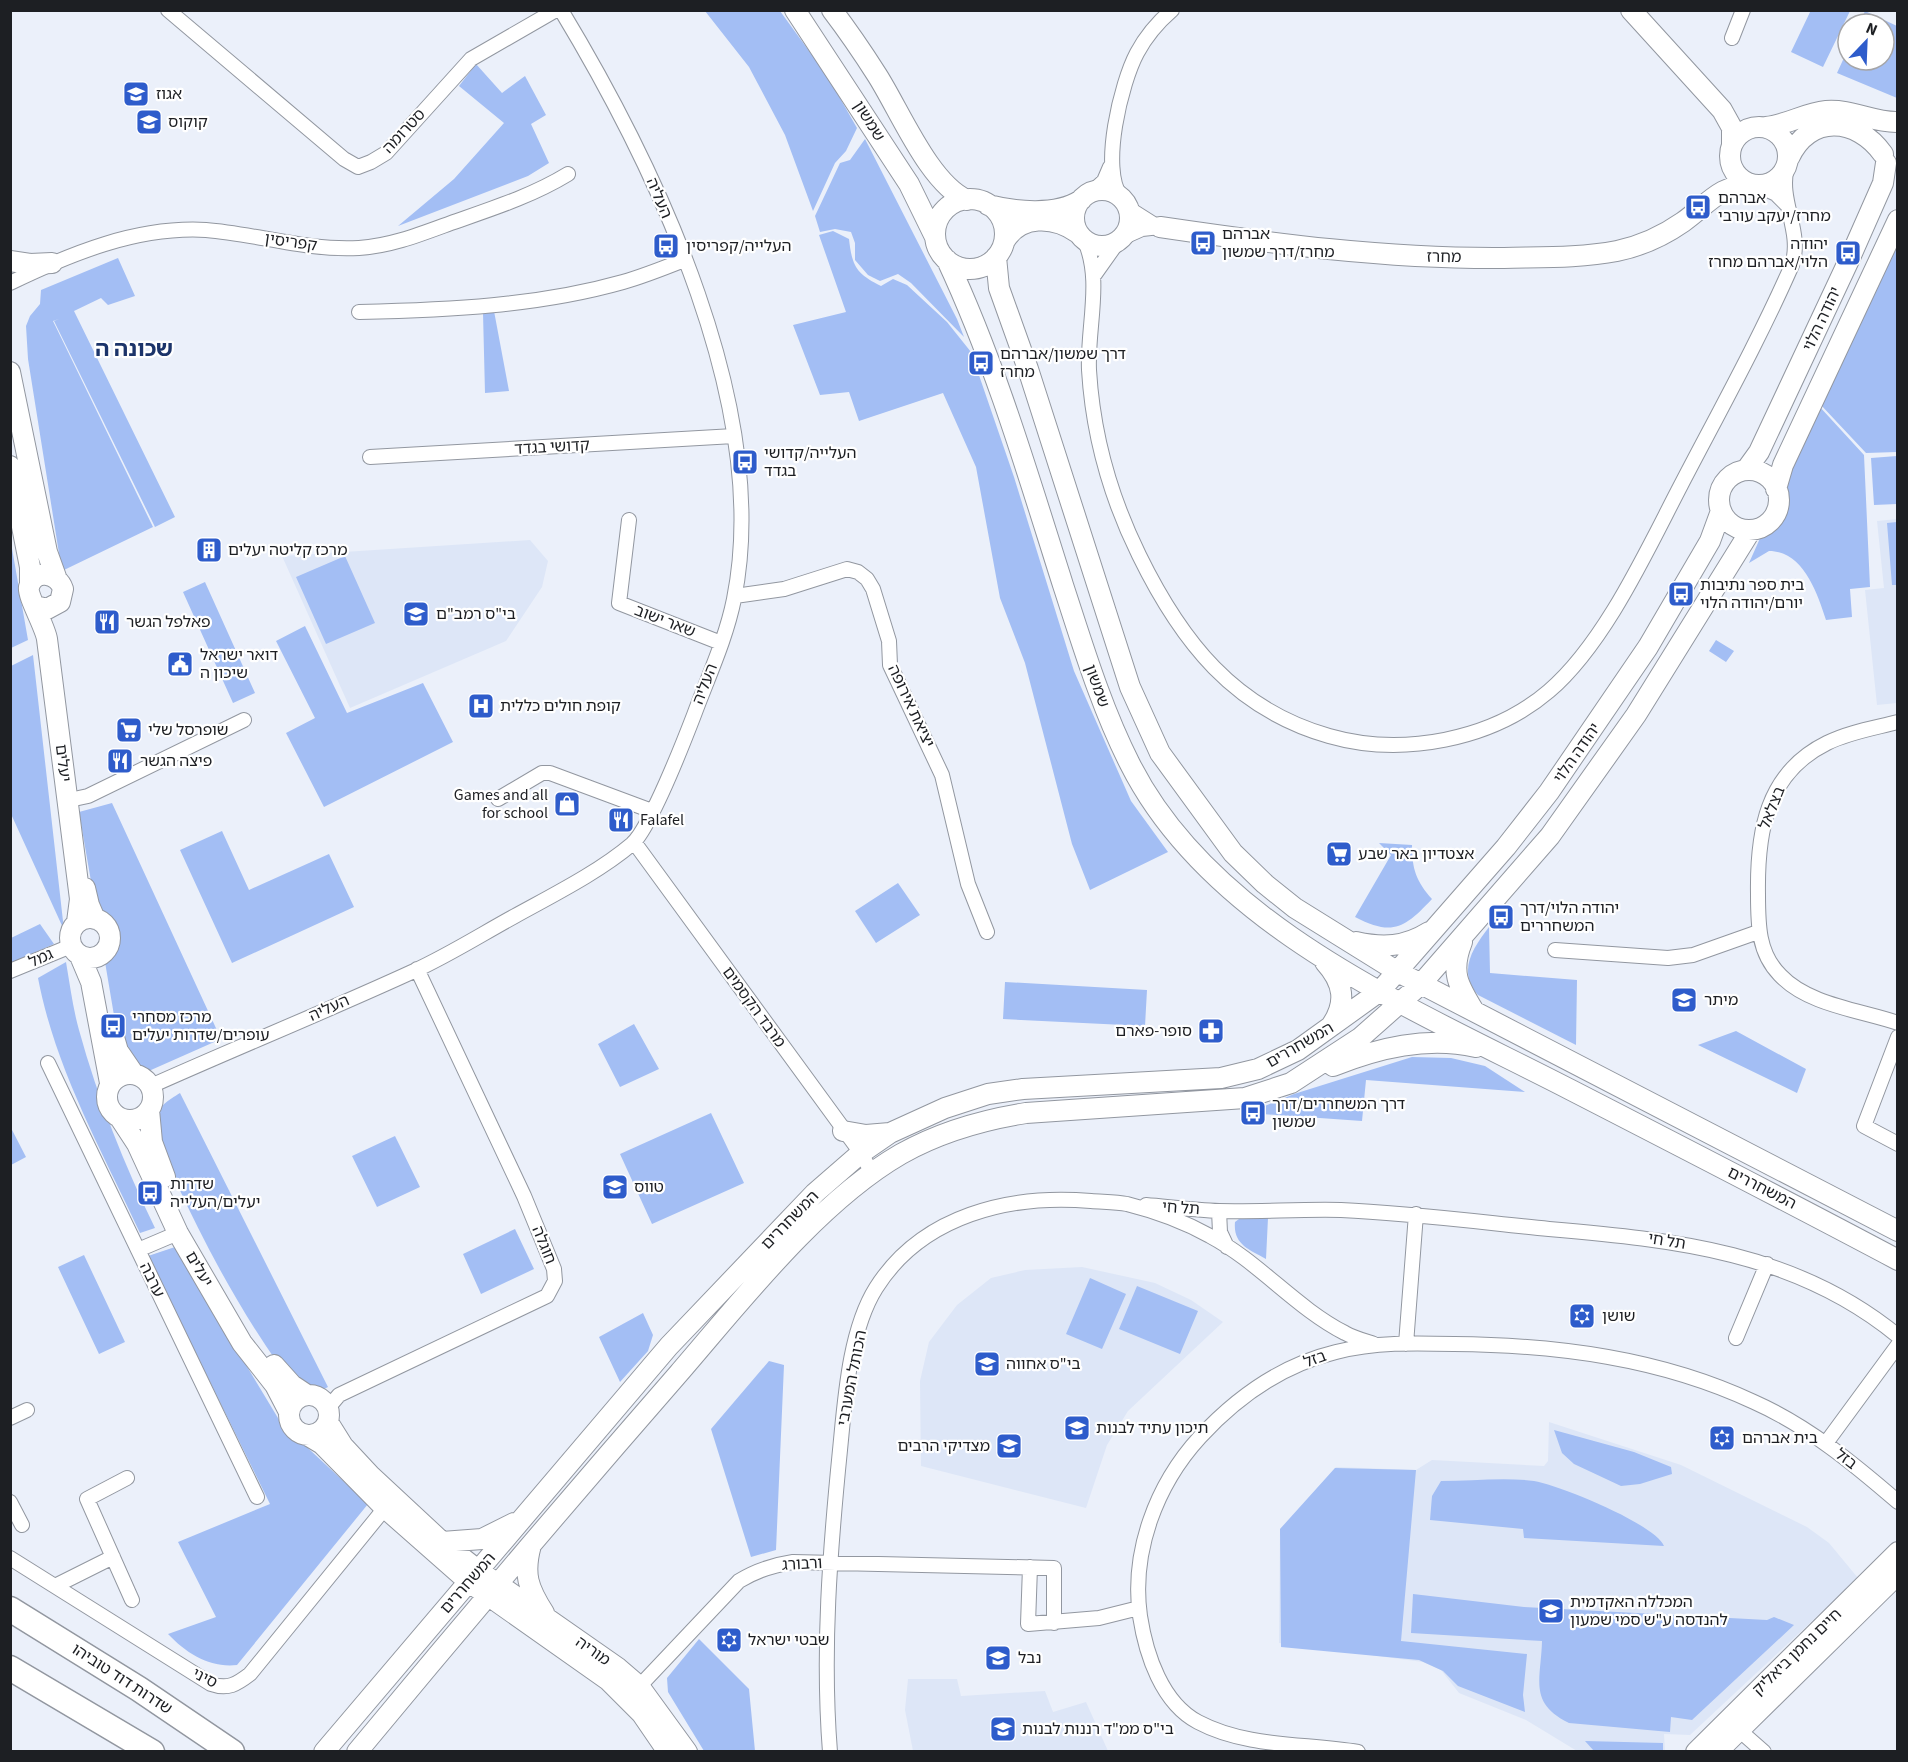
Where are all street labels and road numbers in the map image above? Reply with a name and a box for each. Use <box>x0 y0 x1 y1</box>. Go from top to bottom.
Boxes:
street label: שמשון <box>848 97 890 145</box>
street label: סטרומה <box>378 104 430 158</box>
street label: העליה <box>641 174 677 222</box>
street label: קפריסין <box>263 227 319 257</box>
street label: מחרז <box>1426 246 1462 268</box>
street label: יהודה הלוי <box>1797 283 1847 355</box>
street label: קדושי בגדד <box>514 434 590 460</box>
street label: שאר ישוב <box>631 599 699 643</box>
street label: העליה <box>687 660 723 708</box>
street label: יציאת אירופה <box>882 661 940 751</box>
street label: שמשון <box>1079 662 1115 710</box>
street label: יהודה הלוי <box>1548 719 1606 787</box>
street label: יעלים <box>50 743 76 783</box>
street label: בצלאל <box>1753 783 1791 833</box>
street label: גמל <box>25 943 57 973</box>
street label: מרבד הקסמים <box>717 962 791 1052</box>
street label: העליה <box>305 989 353 1027</box>
street label: המשחררים <box>1262 1017 1338 1073</box>
street label: המשחררים <box>1724 1161 1800 1215</box>
street label: המשחררים <box>756 1186 824 1254</box>
street label: תל חי <box>1161 1196 1201 1220</box>
street label: חוגלה <box>526 1223 562 1267</box>
street label: תל חי <box>1647 1227 1687 1255</box>
street label: יעלים <box>180 1247 218 1291</box>
street label: ערבה <box>134 1259 170 1301</box>
street label: הכותל המערבי <box>832 1328 872 1428</box>
street label: בזל <box>1301 1345 1329 1373</box>
street label: בזל <box>1830 1443 1862 1475</box>
street label: המשחררים <box>435 1548 501 1618</box>
street label: ורבורג <box>781 1552 823 1576</box>
street label: חיים נחמן ביאליק <box>1748 1604 1846 1700</box>
street label: מוריה <box>571 1631 615 1671</box>
street label: שדרות דוד טוביהו <box>67 1638 177 1720</box>
street label: סיני <box>189 1663 221 1693</box>

